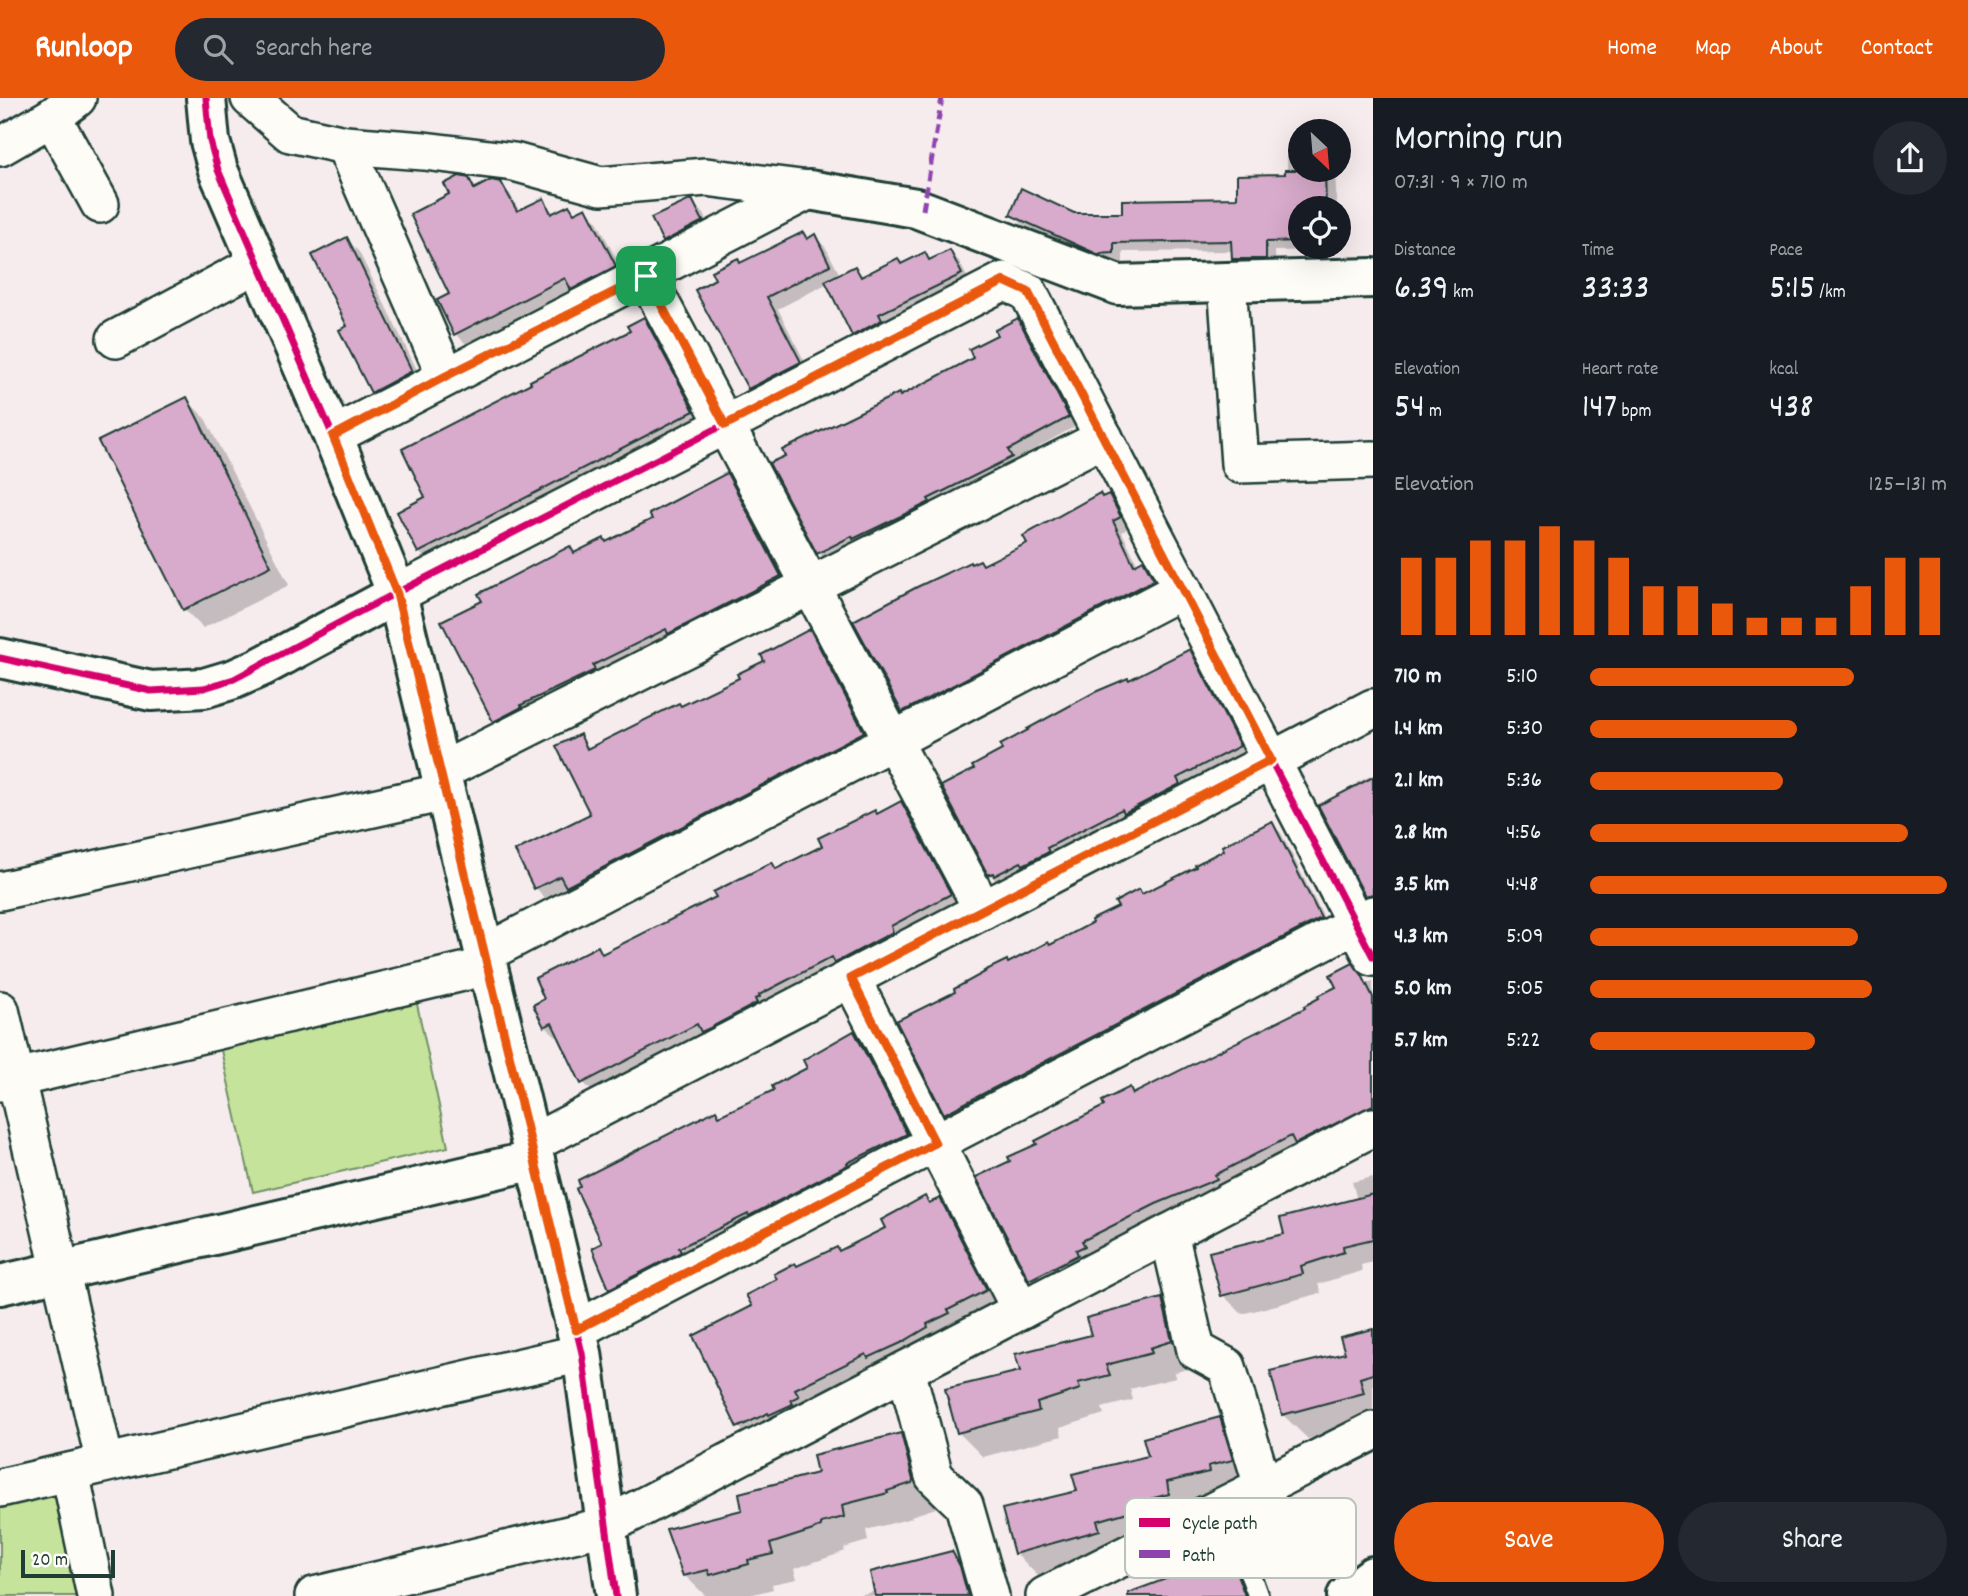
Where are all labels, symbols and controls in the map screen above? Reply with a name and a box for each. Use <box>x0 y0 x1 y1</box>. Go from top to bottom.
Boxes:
search box <box>175 18 665 81</box>
text: Runloop <box>35 26 133 73</box>
icon: search <box>199 30 237 68</box>
text: Search here <box>255 31 372 68</box>
text: Home <box>1607 32 1657 66</box>
text: Map <box>1695 32 1731 66</box>
text: About <box>1769 32 1823 66</box>
text: Contact <box>1861 32 1933 66</box>
text: Morning run <box>1394 113 1563 168</box>
north arrow <box>1288 119 1351 182</box>
map controls <box>1288 119 1351 259</box>
button: share <box>1873 121 1947 195</box>
text: 07:31 · 9 × 710 m <box>1394 167 1528 200</box>
button: locate <box>1288 196 1351 259</box>
text: Distance <box>1394 238 1456 265</box>
text: Time <box>1582 238 1614 265</box>
text: Pace <box>1769 238 1803 265</box>
pin <box>616 246 676 306</box>
icon: arrive <box>627 257 665 295</box>
text: 6.39 <box>1394 265 1449 315</box>
text: 33:33 <box>1582 265 1650 315</box>
text: 5:15 <box>1769 265 1815 315</box>
text: km <box>1449 280 1474 307</box>
text: /km <box>1815 280 1846 307</box>
text: Elevation <box>1394 357 1460 384</box>
text: Heart rate <box>1582 357 1658 384</box>
text: kcal <box>1769 357 1798 384</box>
text: 54 <box>1394 384 1425 434</box>
text: 147 <box>1582 384 1617 434</box>
text: 438 <box>1769 384 1813 434</box>
text: m <box>1425 399 1442 426</box>
text: bpm <box>1617 399 1652 426</box>
text: Elevation <box>1394 469 1474 502</box>
text: 125–131 m <box>1869 469 1947 502</box>
text: 710 m <box>1394 661 1441 694</box>
text: 5:10 <box>1506 661 1538 694</box>
text: 1.4 km <box>1394 713 1443 746</box>
text: 5:30 <box>1506 713 1543 746</box>
text: 2.1 km <box>1394 765 1443 798</box>
text: 5:36 <box>1506 765 1542 798</box>
text: 2.8 km <box>1394 817 1448 850</box>
text: 4:56 <box>1506 817 1541 850</box>
text: 3.5 km <box>1394 869 1449 902</box>
text: 4:48 <box>1506 869 1538 902</box>
text: 4.3 km <box>1394 921 1448 954</box>
text: 5:09 <box>1506 921 1544 954</box>
text: 5.0 km <box>1394 973 1452 1006</box>
text: 5:05 <box>1506 973 1544 1006</box>
text: 5.7 km <box>1394 1025 1448 1058</box>
text: 5:22 <box>1506 1025 1541 1058</box>
legend <box>1125 1498 1356 1578</box>
button: Save <box>1394 1502 1664 1582</box>
button: Share <box>1678 1502 1947 1582</box>
text: Cycle path <box>1182 1512 1257 1539</box>
text: Path <box>1182 1544 1215 1571</box>
scale bar <box>21 1547 116 1579</box>
text: 20 m <box>32 1548 68 1575</box>

